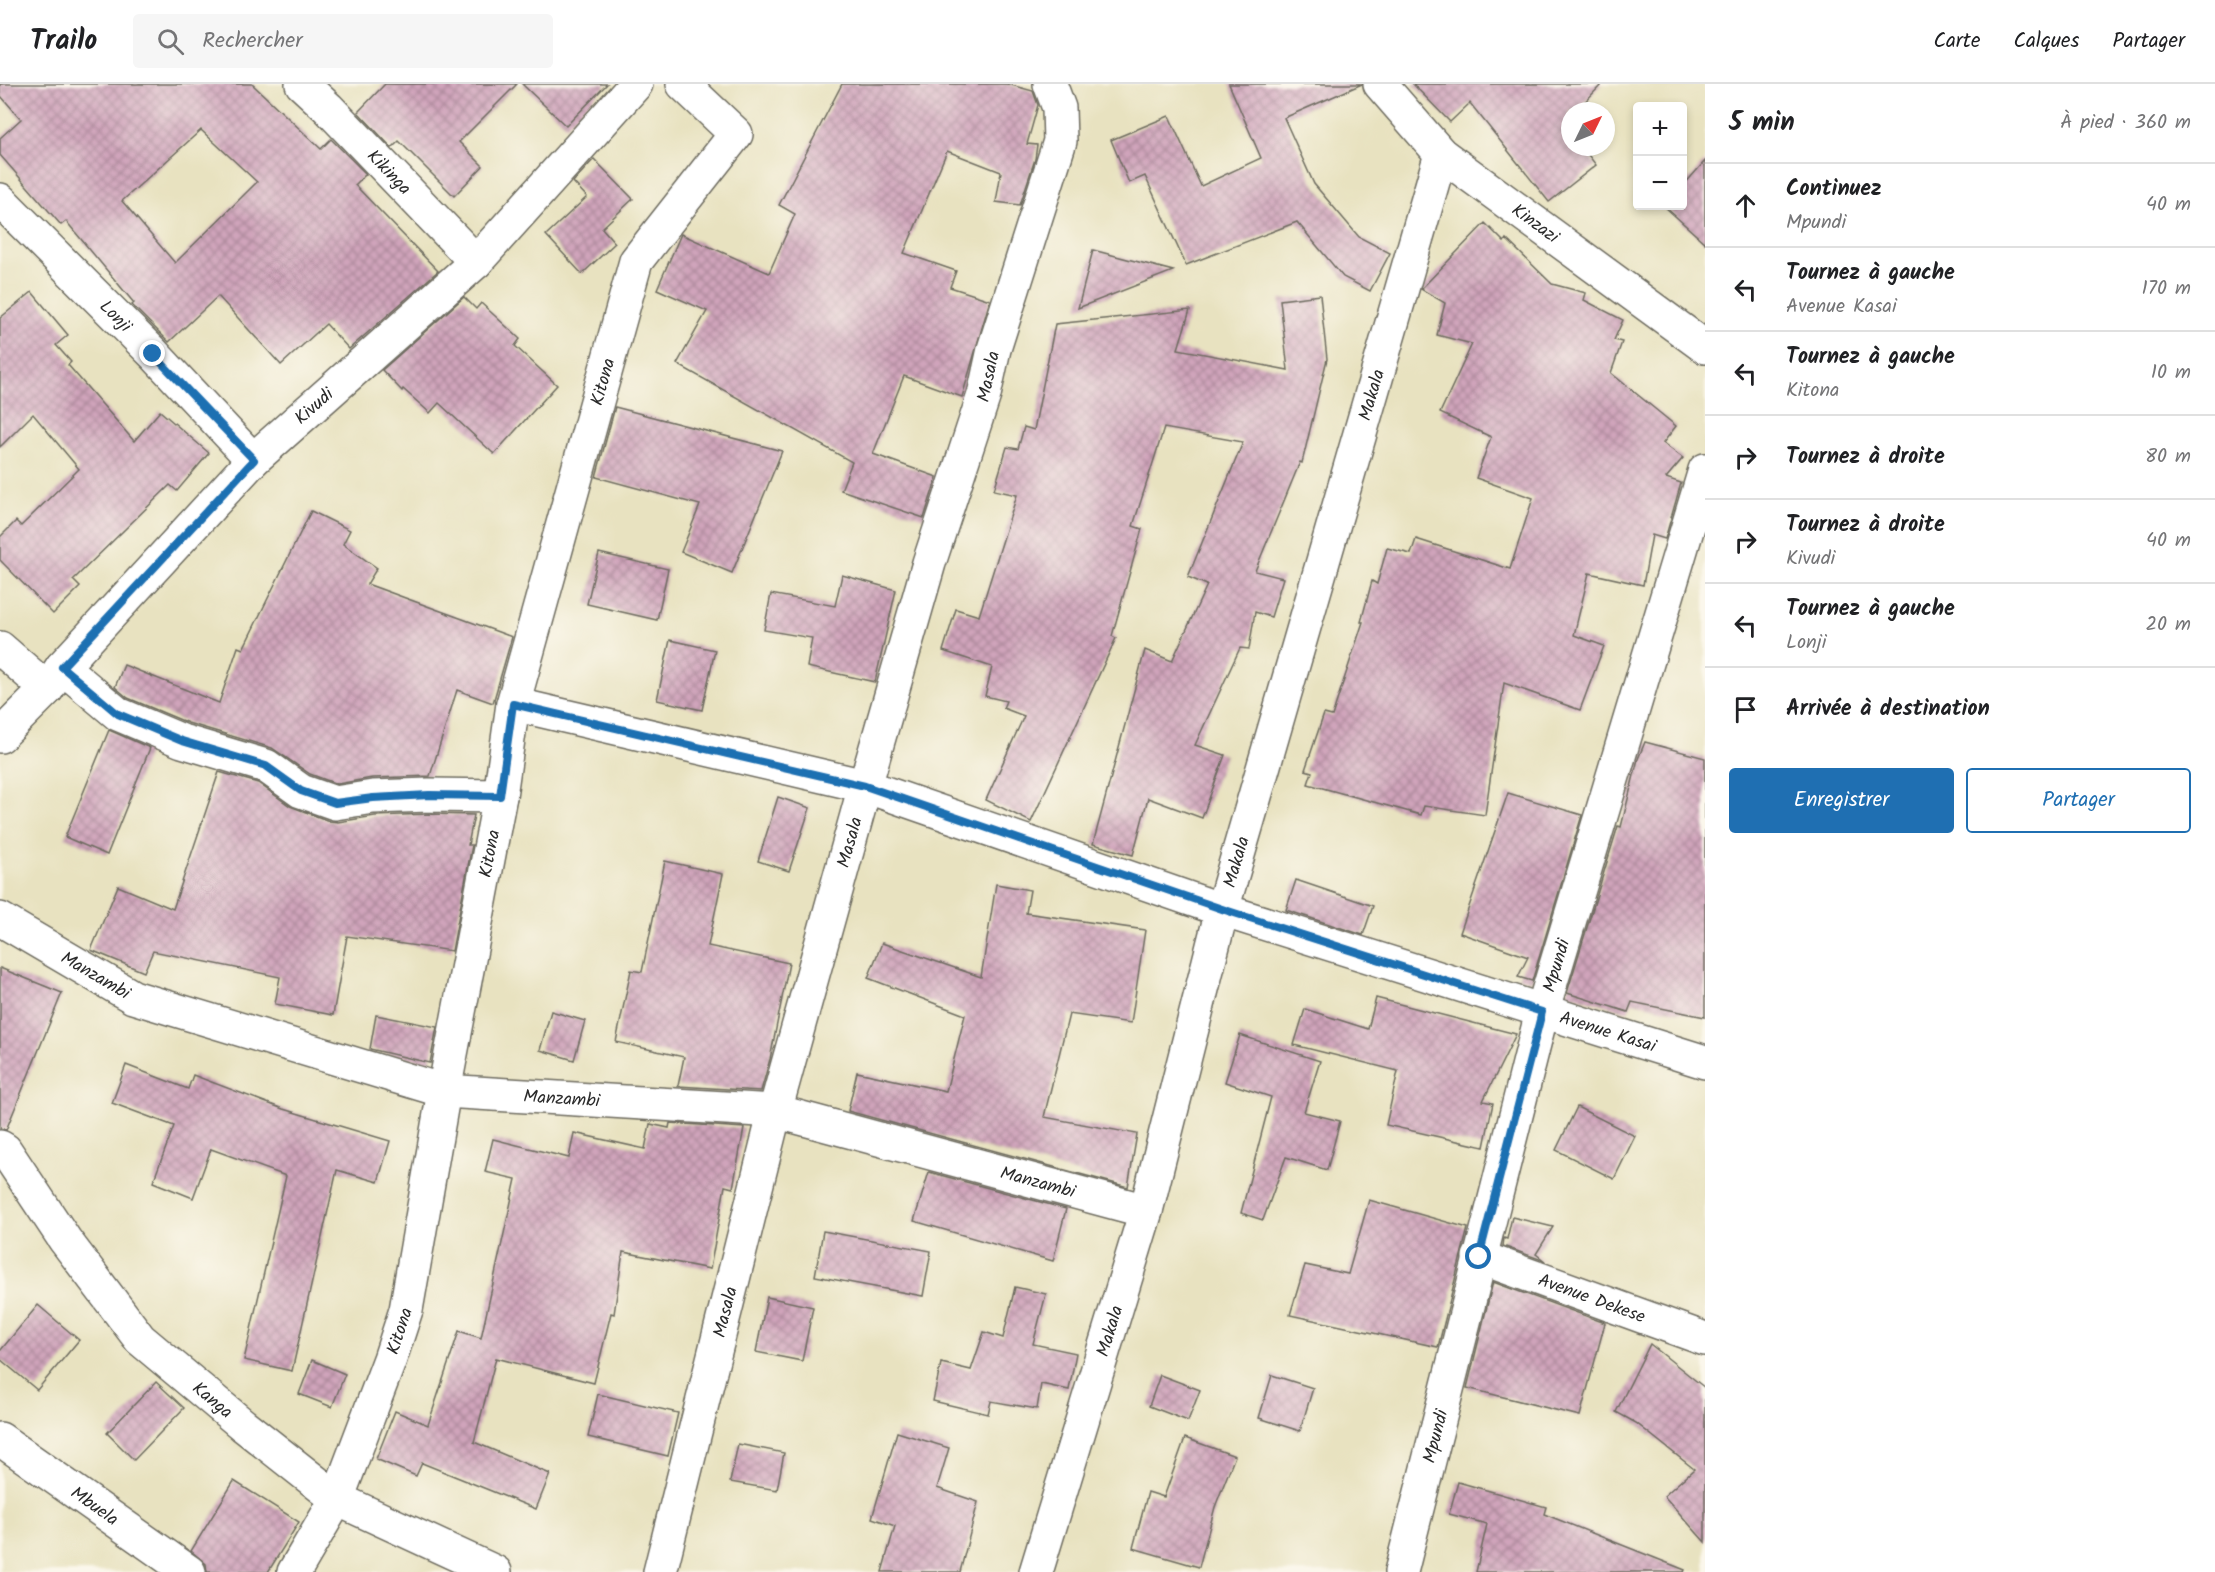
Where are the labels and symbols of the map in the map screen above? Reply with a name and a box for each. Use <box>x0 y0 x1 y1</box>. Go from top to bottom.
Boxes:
north arrow <box>1561 102 1615 156</box>
street label: Kikinga <box>359 143 418 203</box>
street label: Kinzazi <box>1505 197 1565 252</box>
street label: Lonji <box>92 294 139 341</box>
route end <box>139 340 165 366</box>
street label: Masala <box>970 349 1009 405</box>
street label: Kitona <box>584 355 624 409</box>
street label: Makala <box>1351 366 1394 425</box>
street label: Kivudi <box>288 381 342 433</box>
street label: Masala <box>830 814 872 871</box>
street label: Kitona <box>472 827 509 880</box>
street label: Makala <box>1216 833 1259 891</box>
street label: Mpundi <box>1536 935 1579 996</box>
street label: Manzambi <box>55 945 136 1009</box>
street label: Avenue Kasai <box>1556 1004 1660 1062</box>
street label: Manzambi <box>522 1083 601 1116</box>
street label: Manzambi <box>997 1159 1079 1207</box>
route start <box>1465 1243 1491 1269</box>
street label: Avenue Dekese <box>1534 1267 1649 1332</box>
street label: Masala <box>706 1284 747 1341</box>
street label: Makala <box>1089 1302 1132 1361</box>
street label: Kitona <box>379 1304 422 1359</box>
street label: Kanga <box>185 1375 239 1427</box>
street label: Mpundi <box>1416 1406 1458 1467</box>
street label: Mbuela <box>64 1480 124 1534</box>

